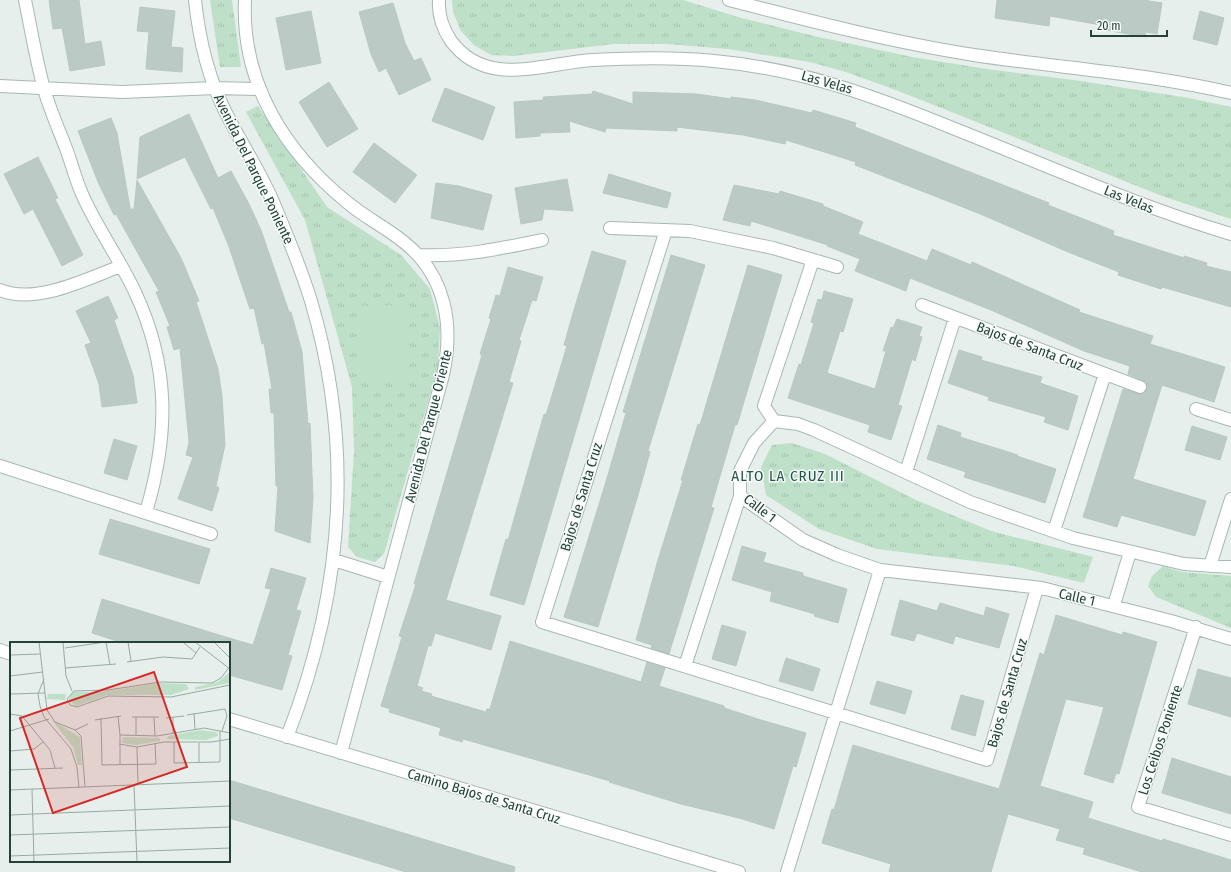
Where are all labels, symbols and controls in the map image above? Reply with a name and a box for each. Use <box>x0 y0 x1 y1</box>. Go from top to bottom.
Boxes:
scale bar <box>1091 12 1167 38</box>
text: 20 m <box>1097 19 1121 33</box>
street label: Las Velas <box>799 67 854 98</box>
street label: Avenida Del Parque Poniente <box>210 91 297 247</box>
street label: Las Velas <box>1101 182 1156 217</box>
street label: Bajos de Santa Cruz <box>974 318 1086 375</box>
street label: Avenida Del Parque Oriente <box>401 348 456 504</box>
street label: Bajos de Santa Cruz <box>557 440 606 554</box>
district label: ALTO LA CRUZ III <box>731 467 845 485</box>
street label: Calle 1 <box>740 490 779 526</box>
street label: Calle 1 <box>1057 585 1097 610</box>
street label: Bajos de Santa Cruz <box>984 636 1031 750</box>
inset map <box>10 642 230 862</box>
street label: Los Ceibos Poniente <box>1135 683 1186 797</box>
street label: Camino Bajos de Santa Cruz <box>405 765 563 828</box>

